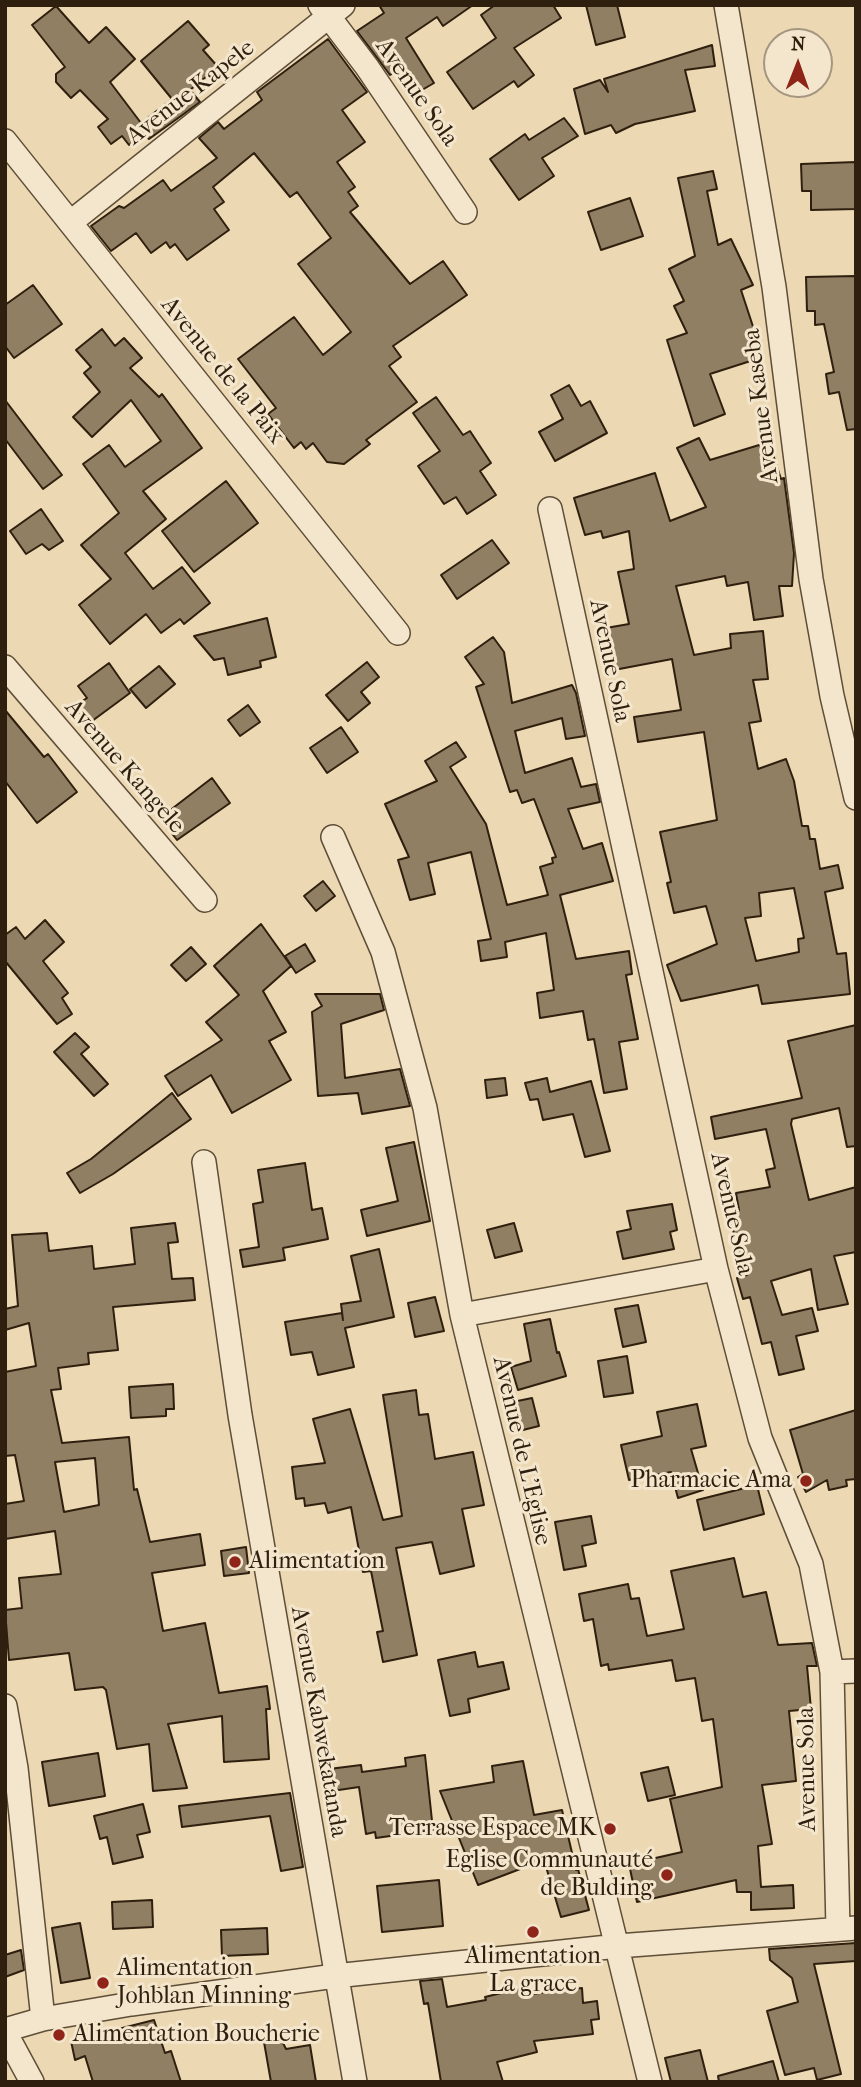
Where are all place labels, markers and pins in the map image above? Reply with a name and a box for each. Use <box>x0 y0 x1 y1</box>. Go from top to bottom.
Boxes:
place label: Pharmacie Ama <box>631 1467 792 1495</box>
marker: Pharmacie Ama <box>798 1473 814 1489</box>
place label: Alimentation <box>249 1548 385 1576</box>
marker: Alimentation <box>227 1554 243 1570</box>
place label: Terrasse Espace MK <box>389 1815 596 1843</box>
marker: Terrasse Espace MK <box>602 1821 618 1837</box>
place label: Eglise Communauté de Bulding <box>446 1847 653 1903</box>
marker: Eglise Communauté de Bulding <box>659 1867 675 1883</box>
marker: Alimentation La grace <box>525 1924 541 1940</box>
place label: Alimentation La grace <box>465 1943 601 1999</box>
place label: Alimentation Johblan Minning <box>117 1955 291 2011</box>
marker: Alimentation Johblan Minning <box>95 1975 111 1991</box>
place label: Alimentation Boucherie <box>73 2021 320 2049</box>
marker: Alimentation Boucherie <box>51 2027 67 2043</box>

